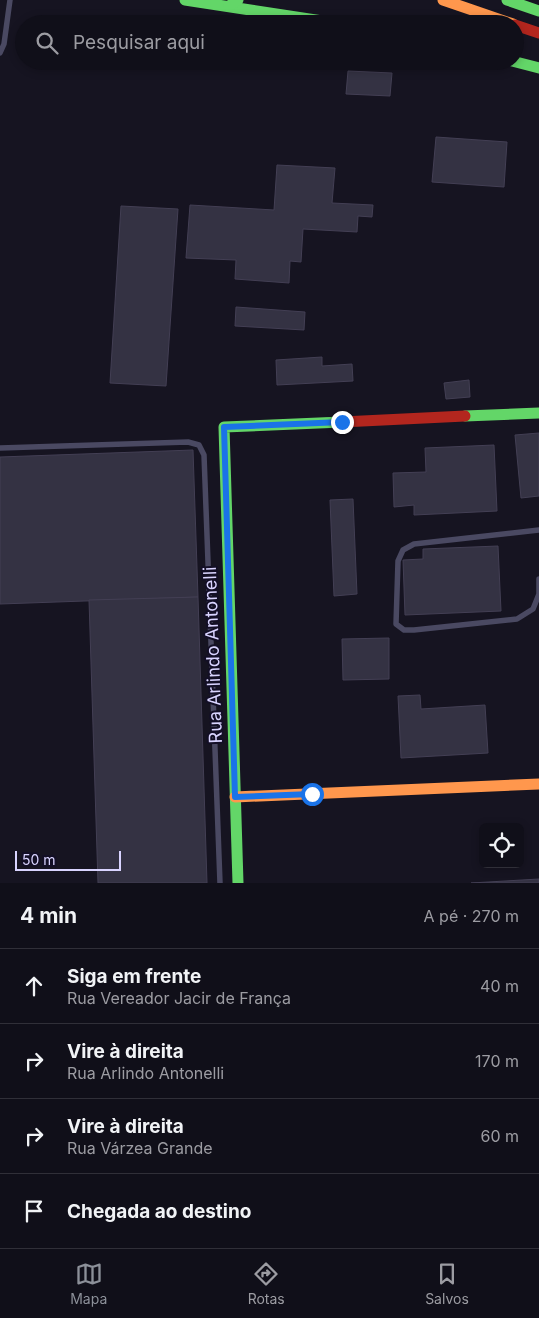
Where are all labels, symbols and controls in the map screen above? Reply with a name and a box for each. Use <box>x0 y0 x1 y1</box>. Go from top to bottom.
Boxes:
search box <box>15 15 524 70</box>
icon: search <box>33 29 61 57</box>
text: Pesquisar aqui <box>73 31 205 54</box>
route end <box>331 411 354 434</box>
street label: Rua Arlindo Antonelli <box>199 566 226 744</box>
route start <box>301 783 324 806</box>
map controls <box>479 823 524 868</box>
button: locate <box>479 823 524 868</box>
scale bar <box>15 848 121 871</box>
text: 50 m <box>22 851 56 868</box>
text: 4 min <box>20 903 77 928</box>
text: A pé · 270 m <box>424 906 519 926</box>
text: Siga em frente <box>67 965 201 988</box>
icon: ahead <box>20 972 48 1000</box>
text: 40 m <box>480 976 519 996</box>
text: Rua Vereador Jacir de França <box>67 988 291 1008</box>
text: Vire à direita <box>67 1040 184 1063</box>
icon: right <box>20 1047 48 1075</box>
text: 170 m <box>475 1051 519 1071</box>
text: Rua Arlindo Antonelli <box>67 1063 224 1083</box>
text: Vire à direita <box>67 1115 184 1138</box>
icon: right <box>20 1122 48 1150</box>
text: 60 m <box>480 1126 519 1146</box>
text: Rua Várzea Grande <box>67 1138 213 1158</box>
icon: arrive <box>20 1197 48 1225</box>
text: Chegada ao destino <box>67 1200 251 1223</box>
tab: Mapa <box>70 1260 107 1307</box>
tab: Rotas <box>248 1260 285 1307</box>
tab: Salvos <box>425 1260 469 1307</box>

